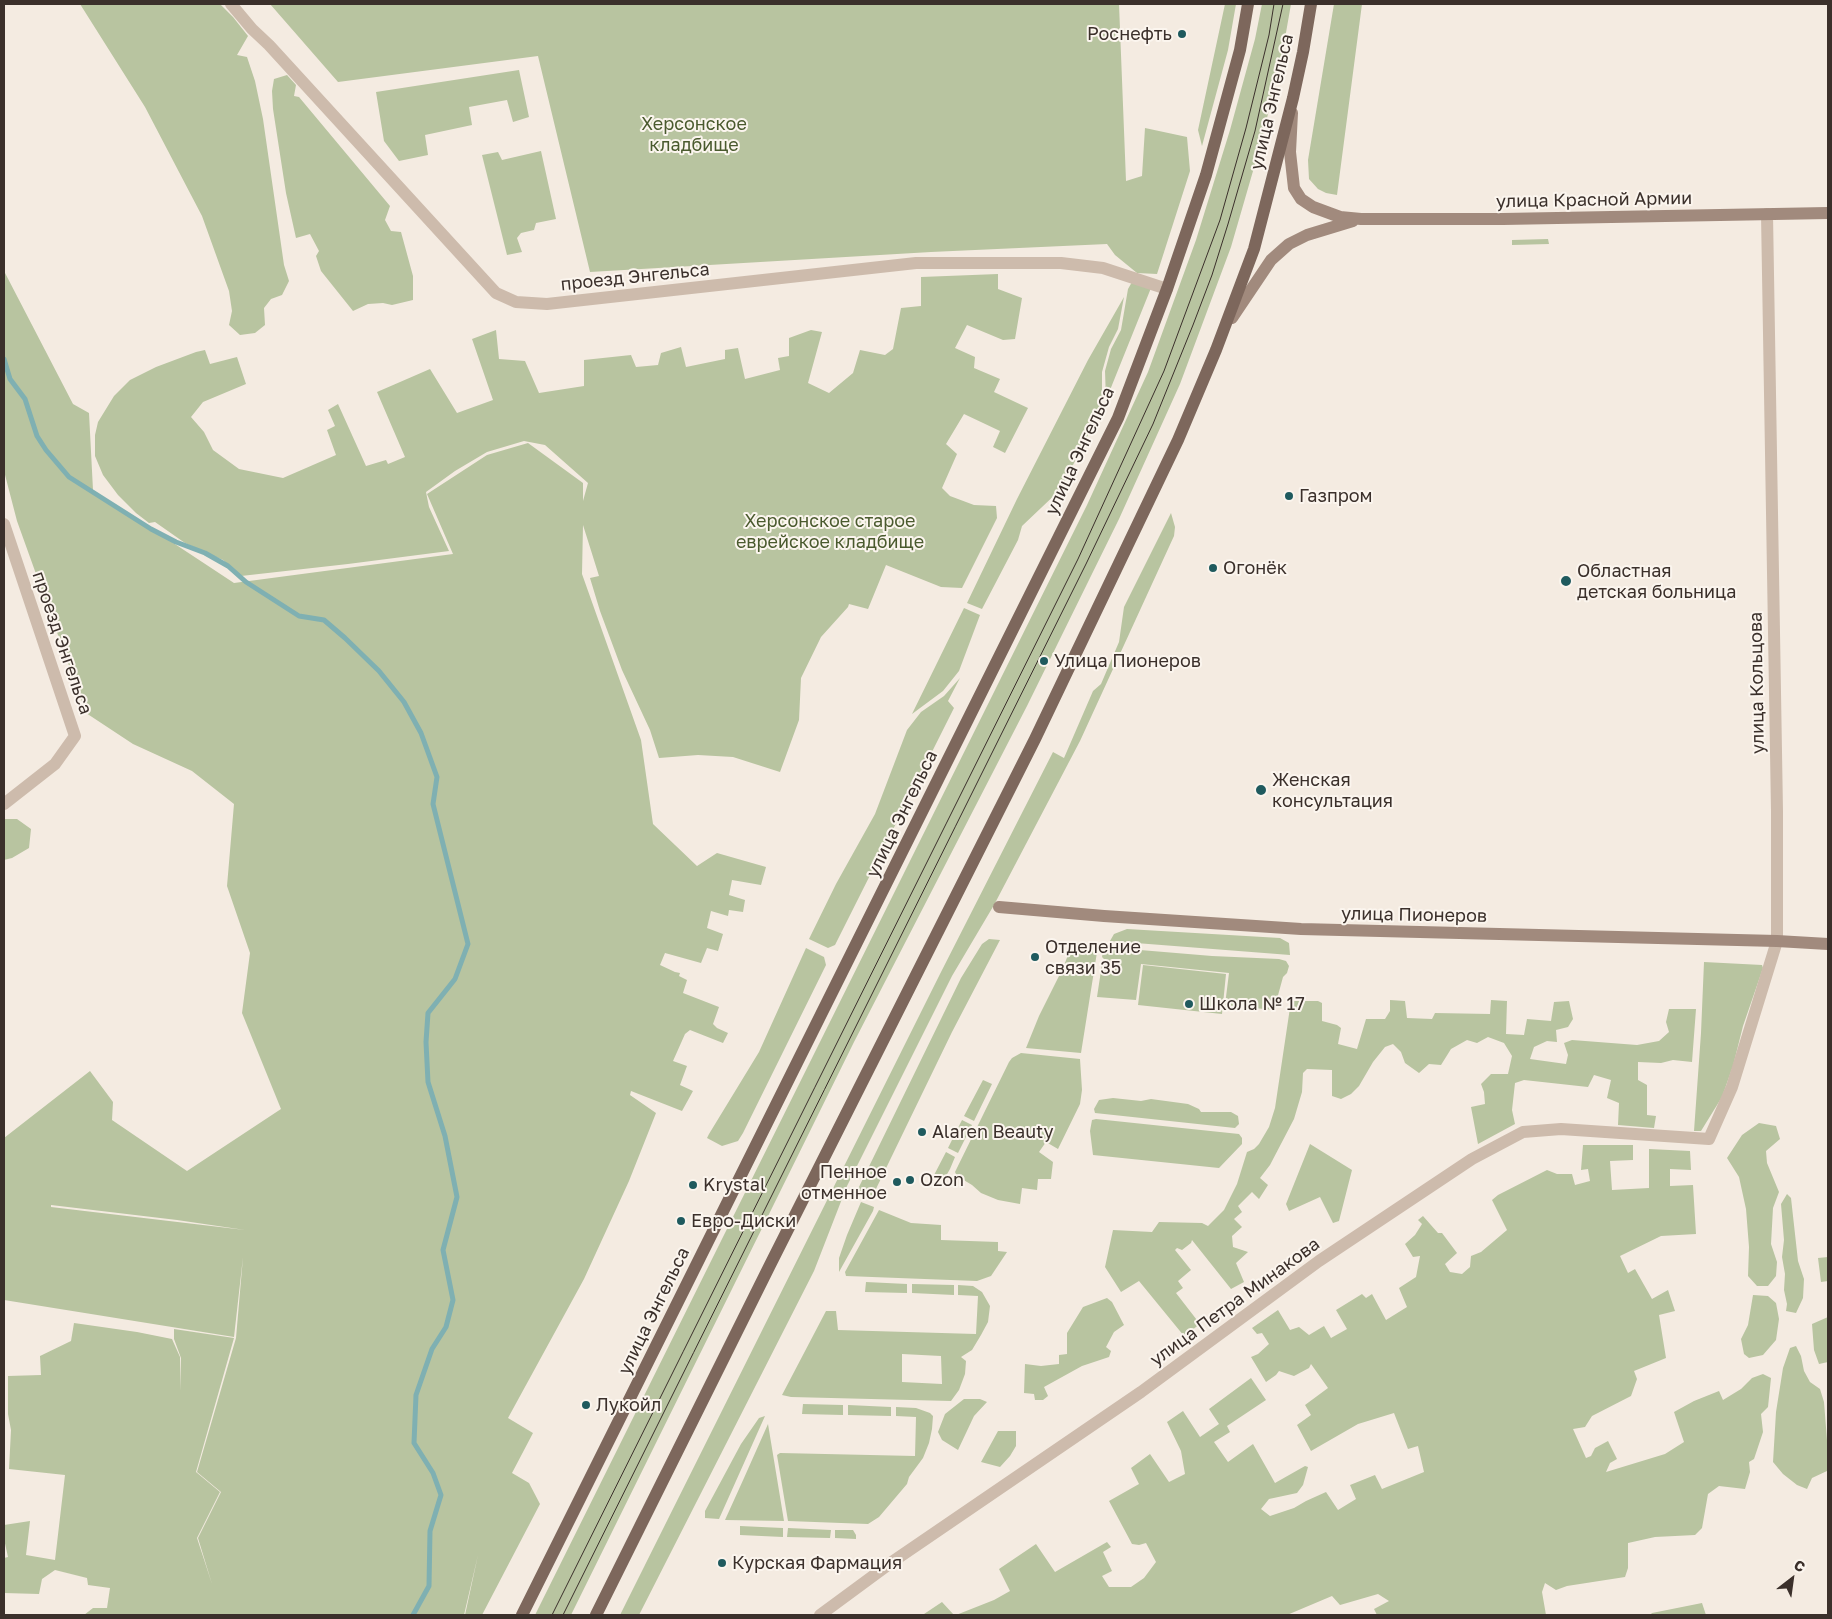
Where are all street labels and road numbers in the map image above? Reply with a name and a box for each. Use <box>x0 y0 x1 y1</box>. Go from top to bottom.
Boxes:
street label: улица Энгельса <box>1246 32 1298 172</box>
street label: улица Красной Армии <box>1496 187 1692 213</box>
street label: проезд Энгельса <box>559 258 711 296</box>
street label: улица Энгельса <box>1041 383 1119 519</box>
street label: проезд Энгельса <box>27 569 97 717</box>
street label: улица Кольцова <box>1745 612 1769 754</box>
street label: улица Энгельса <box>862 747 942 881</box>
street label: улица Пионеров <box>1341 903 1487 927</box>
street label: улица Петра Минакова <box>1146 1233 1324 1371</box>
street label: улица Энгельса <box>614 1244 694 1378</box>

